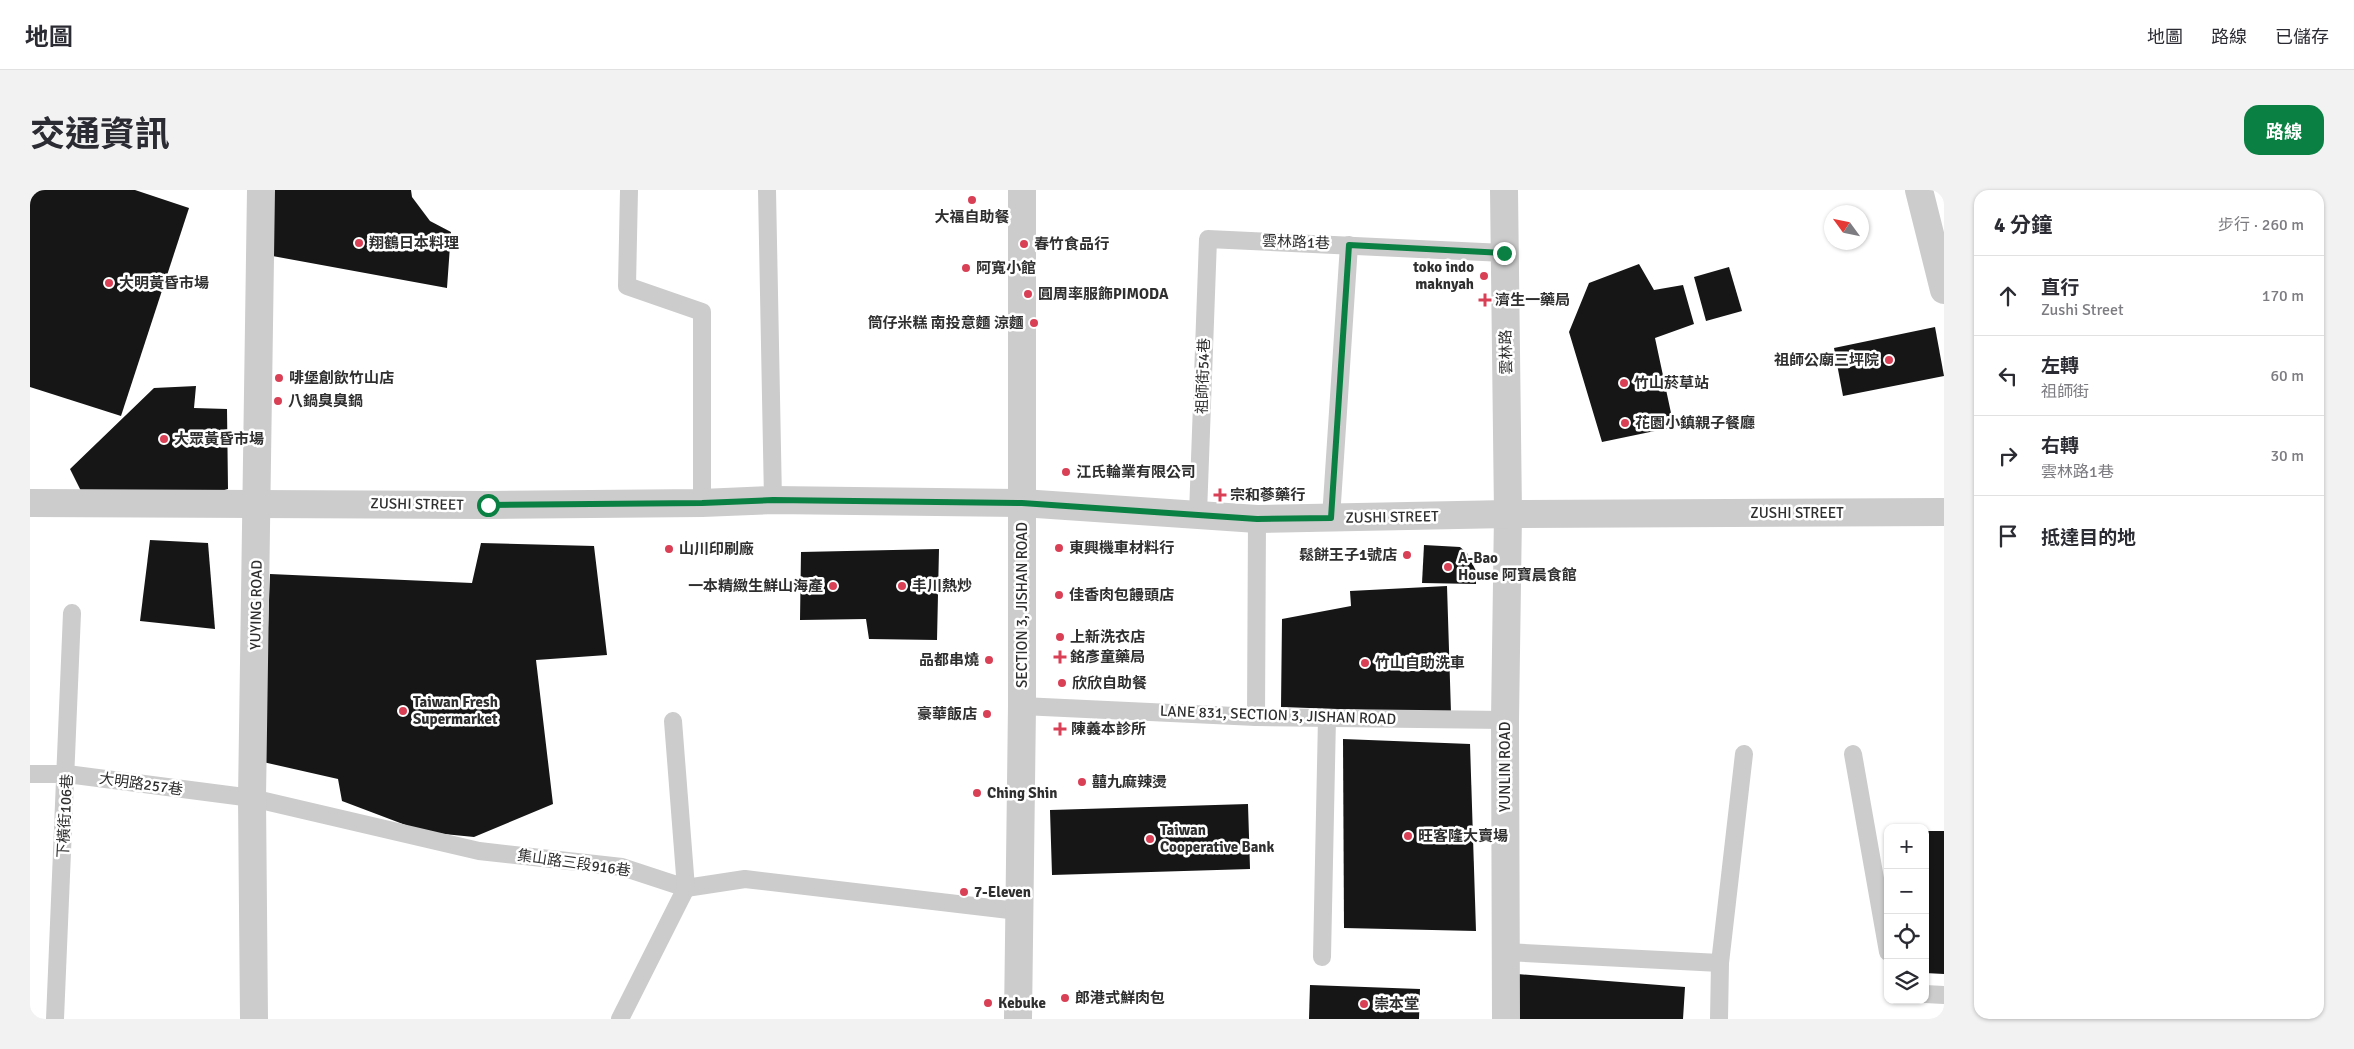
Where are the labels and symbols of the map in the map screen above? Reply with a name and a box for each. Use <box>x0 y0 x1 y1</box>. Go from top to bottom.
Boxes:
marker: 大福自助餐 <box>966 194 978 206</box>
north arrow <box>1824 205 1869 250</box>
place label: 大福自助餐 <box>934 208 1010 226</box>
street label: 雲林路1巷 <box>1262 232 1330 252</box>
place label: 翔鶴日本料理 <box>369 234 459 252</box>
place label: 春竹食品行 <box>1034 235 1109 253</box>
marker: 翔鶴日本料理 <box>353 237 365 249</box>
marker: 春竹食品行 <box>1018 238 1030 250</box>
route end <box>1493 242 1516 265</box>
place label: toko indo maknyah <box>1412 258 1474 293</box>
place label: 阿寬小館 <box>976 259 1036 277</box>
marker: 阿寬小館 <box>960 262 972 274</box>
marker: toko indo maknyah <box>1478 270 1490 282</box>
place label: 大明黃昏市場 <box>119 274 209 292</box>
marker: 大明黃昏市場 <box>103 277 115 289</box>
place label: 圓周率服飾PIMODA <box>1038 285 1169 303</box>
marker: 圓周率服飾PIMODA <box>1022 288 1034 300</box>
place label: 濟生一藥局 <box>1495 291 1570 309</box>
marker: 濟生一藥局 <box>1479 294 1491 306</box>
place label: 筒仔米糕 南投意麵 涼麵 <box>867 314 1024 332</box>
marker: 筒仔米糕 南投意麵 涼麵 <box>1028 317 1040 329</box>
street label: 雲林路 <box>1497 329 1515 375</box>
street label: 祖師街54巷 <box>1193 338 1213 414</box>
place label: 祖師公廟三坪院 <box>1774 351 1879 369</box>
marker: 祖師公廟三坪院 <box>1883 354 1895 366</box>
place label: 啡堡創飲竹山店 <box>289 369 394 387</box>
marker: 啡堡創飲竹山店 <box>273 372 285 384</box>
place label: 竹山菸草站 <box>1634 374 1709 392</box>
marker: 竹山菸草站 <box>1618 377 1630 389</box>
place label: 八鍋臭臭鍋 <box>288 392 363 410</box>
marker: 八鍋臭臭鍋 <box>272 395 284 407</box>
place label: 花園小鎮親子餐廳 <box>1635 414 1755 432</box>
marker: 花園小鎮親子餐廳 <box>1619 417 1631 429</box>
place label: 大眾黃昏市場 <box>174 430 264 448</box>
marker: 大眾黃昏市場 <box>158 433 170 445</box>
place label: 江氏輪業有限公司 <box>1076 463 1196 481</box>
marker: 江氏輪業有限公司 <box>1060 466 1072 478</box>
place label: 宗和蔘藥行 <box>1230 486 1305 504</box>
marker: 宗和蔘藥行 <box>1214 489 1226 501</box>
street label: ZUSHI STREET <box>370 494 464 514</box>
route start <box>477 494 500 517</box>
street label: ZUSHI STREET <box>1750 504 1844 522</box>
street label: ZUSHI STREET <box>1345 507 1439 527</box>
street label: SECTION 3, JISHAN ROAD <box>1013 522 1031 688</box>
place label: 東興機車材料行 <box>1069 539 1174 557</box>
place label: 山川印刷廠 <box>679 540 754 558</box>
marker: 東興機車材料行 <box>1053 542 1065 554</box>
marker: 山川印刷廠 <box>663 543 675 555</box>
place label: 鬆餅王子1號店 <box>1299 546 1397 564</box>
marker: 鬆餅王子1號店 <box>1401 549 1413 561</box>
place label: A-Bao House 阿寶晨食館 <box>1458 549 1577 584</box>
street label: YUYING ROAD <box>246 560 266 650</box>
marker: A-Bao House 阿寶晨食館 <box>1442 561 1454 573</box>
place label: 一本精緻生鮮山海產 <box>688 577 823 595</box>
place label: 丰川熱炒 <box>912 577 972 595</box>
marker: 一本精緻生鮮山海產 <box>827 580 839 592</box>
marker: 丰川熱炒 <box>896 580 908 592</box>
place label: 佳香肉包饅頭店 <box>1069 586 1174 604</box>
marker: 佳香肉包饅頭店 <box>1053 589 1065 601</box>
place label: 上新洗衣店 <box>1070 628 1145 646</box>
marker: 上新洗衣店 <box>1054 631 1066 643</box>
place label: 銘彥童藥局 <box>1070 648 1145 666</box>
place label: 品都串燒 <box>919 651 979 669</box>
marker: 銘彥童藥局 <box>1054 651 1066 663</box>
marker: 品都串燒 <box>983 654 995 666</box>
place label: 竹山自助洗車 <box>1375 654 1465 672</box>
marker: 竹山自助洗車 <box>1359 657 1371 669</box>
place label: 欣欣自助餐 <box>1072 674 1147 692</box>
marker: 欣欣自助餐 <box>1056 677 1068 689</box>
place label: Taiwan Fresh Supermarket <box>413 693 498 728</box>
street label: LANE 831, SECTION 3, JISHAN ROAD <box>1160 702 1396 728</box>
marker: Taiwan Fresh Supermarket <box>397 705 409 717</box>
place label: 豪華飯店 <box>917 705 977 723</box>
marker: 豪華飯店 <box>981 708 993 720</box>
place label: 陳義本診所 <box>1071 720 1146 738</box>
marker: 陳義本診所 <box>1053 722 1067 736</box>
street label: YUNLIN ROAD <box>1496 722 1514 812</box>
street label: 大明路257巷 <box>98 769 184 799</box>
street label: 下橫街106巷 <box>54 773 76 859</box>
place label: 囍九麻辣燙 <box>1092 773 1167 791</box>
marker: 囍九麻辣燙 <box>1076 776 1088 788</box>
place label: Ching Shin <box>987 784 1057 802</box>
marker: Ching Shin <box>971 787 983 799</box>
place label: Taiwan Cooperative Bank <box>1160 821 1275 856</box>
place label: 旺客隆大賣場 <box>1418 827 1508 845</box>
marker: 旺客隆大賣場 <box>1402 830 1414 842</box>
marker: Taiwan Cooperative Bank <box>1144 833 1156 845</box>
street label: 集山路三段916巷 <box>516 846 632 880</box>
place label: 7-Eleven <box>974 883 1031 901</box>
marker: 7-Eleven <box>958 886 970 898</box>
place label: 郎港式鮮肉包 <box>1075 989 1165 1007</box>
marker: 郎港式鮮肉包 <box>1059 992 1071 1004</box>
place label: Kebuke <box>998 994 1046 1012</box>
place label: 崇本堂 <box>1374 995 1419 1013</box>
marker: Kebuke <box>982 997 994 1009</box>
marker: 崇本堂 <box>1358 998 1370 1010</box>

